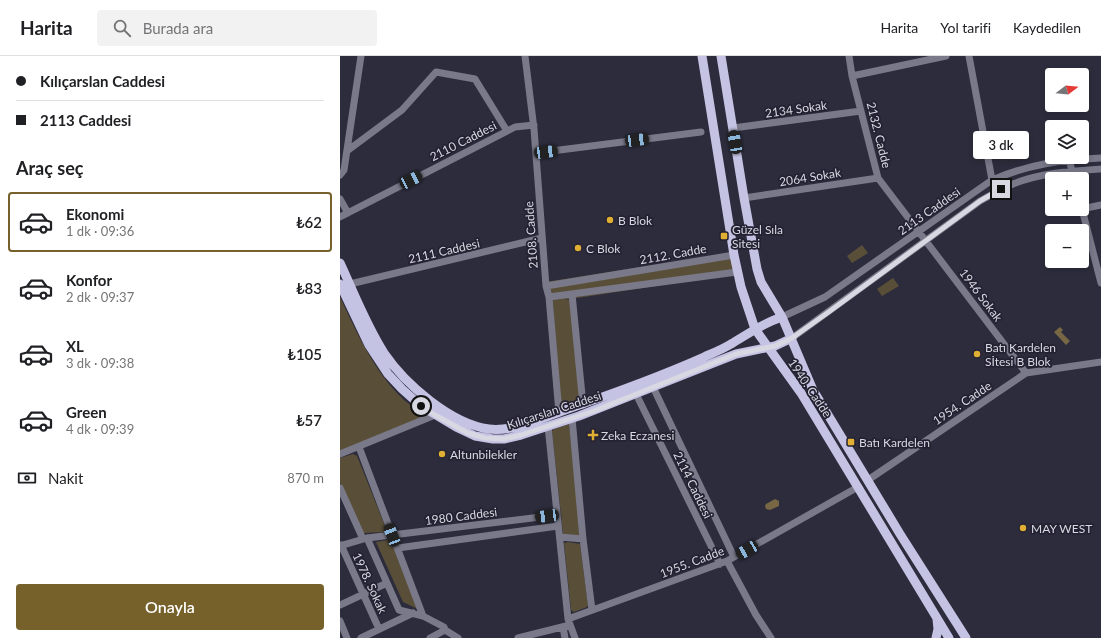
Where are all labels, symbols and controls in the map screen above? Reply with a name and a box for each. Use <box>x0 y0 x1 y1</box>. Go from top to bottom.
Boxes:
search box <box>97 10 377 46</box>
text: Harita <box>20 16 73 39</box>
icon: search <box>111 17 133 39</box>
text: Burada ara <box>143 19 213 37</box>
text: Harita <box>880 19 918 36</box>
text: Yol tarifi <box>940 19 991 36</box>
text: Kaydedilen <box>1013 19 1081 36</box>
north arrow <box>1045 68 1089 112</box>
map controls <box>1045 68 1089 268</box>
text: Kılıçarslan Caddesi <box>40 72 165 90</box>
street label: 2134 Sokak <box>764 97 829 121</box>
street label: 2132. Cadde <box>864 100 894 170</box>
text: 2113 Caddesi <box>40 111 131 129</box>
street label: 2110 Caddesi <box>427 118 499 164</box>
button: layers <box>1045 120 1089 164</box>
car <box>727 129 743 155</box>
callout: 3 dk <box>973 131 1029 159</box>
car <box>624 133 650 147</box>
text: 3 dk <box>989 137 1013 153</box>
car <box>533 145 559 159</box>
text: Araç seç <box>16 157 84 179</box>
street label: 2064 Sokak <box>778 165 843 189</box>
car <box>398 169 424 191</box>
button: + <box>1045 172 1089 216</box>
route end <box>992 180 1010 198</box>
street label: 2113 Caddesi <box>895 184 963 238</box>
street label: 2108. Cadde <box>521 201 541 269</box>
icon: car <box>18 204 54 240</box>
text: Ekonomi <box>66 205 124 223</box>
text: ₺62 <box>296 213 322 231</box>
place label: B Blok <box>618 213 653 228</box>
marker: B Blok <box>605 215 615 225</box>
place label: Güzel Sıla Sitesi <box>732 222 783 251</box>
text: 1 dk · 09:36 <box>66 223 134 239</box>
button: − <box>1045 224 1089 268</box>
marker: Güzel Sıla Sitesi <box>719 231 729 241</box>
street label: 2111 Caddesi <box>407 235 481 266</box>
place label: C Blok <box>586 241 621 256</box>
street label: 2112. Cadde <box>638 241 708 267</box>
marker: C Blok <box>573 243 583 253</box>
street label: 1946 Sokak <box>956 266 1006 325</box>
icon: car <box>18 270 54 306</box>
text: Konfor <box>66 271 112 289</box>
text: ₺83 <box>296 279 322 297</box>
text: 2 dk · 09:37 <box>66 289 134 305</box>
icon: car <box>18 336 54 372</box>
text: XL <box>66 337 84 355</box>
place label: Batı Kardelen Sİtesi B Blok <box>985 340 1056 369</box>
text: ₺105 <box>287 345 322 363</box>
marker: Batı Kardelen Sİtesi B Blok <box>972 349 982 359</box>
text: 3 dk · 09:38 <box>66 355 134 371</box>
street label: 1940. Cadde <box>785 356 835 420</box>
street label: 1954. Cadde <box>930 378 994 428</box>
street label: Kılıçarslan Caddesi <box>505 388 603 432</box>
route start <box>412 397 430 415</box>
icon: car <box>18 402 54 438</box>
text: Green <box>66 403 107 421</box>
text: ₺57 <box>296 411 322 429</box>
text: 4 dk · 09:39 <box>66 421 134 437</box>
place label: Zeka Eczanesi <box>601 428 674 443</box>
marker: Zeka Eczanesi <box>588 430 598 440</box>
place label: Batı Kardelen <box>859 435 930 450</box>
marker: Batı Kardelen <box>846 437 856 447</box>
place label: Altunbilekler <box>450 447 518 462</box>
marker: Altunbilekler <box>437 449 447 459</box>
street label: 2114 Caddesi <box>670 449 716 521</box>
icon: cash <box>16 467 38 489</box>
text: Nakit <box>48 469 83 487</box>
text: 870 m <box>287 470 324 486</box>
street label: 1980 Caddesi <box>424 504 498 528</box>
car <box>534 509 560 523</box>
place label: MAY WEST <box>1031 521 1092 536</box>
car <box>382 522 402 548</box>
marker: MAY WEST <box>1018 523 1028 533</box>
car <box>734 539 760 561</box>
street label: 1955. Cadde <box>658 543 726 581</box>
street label: 1978. Sokak <box>349 550 391 617</box>
button: Onayla <box>16 584 324 630</box>

